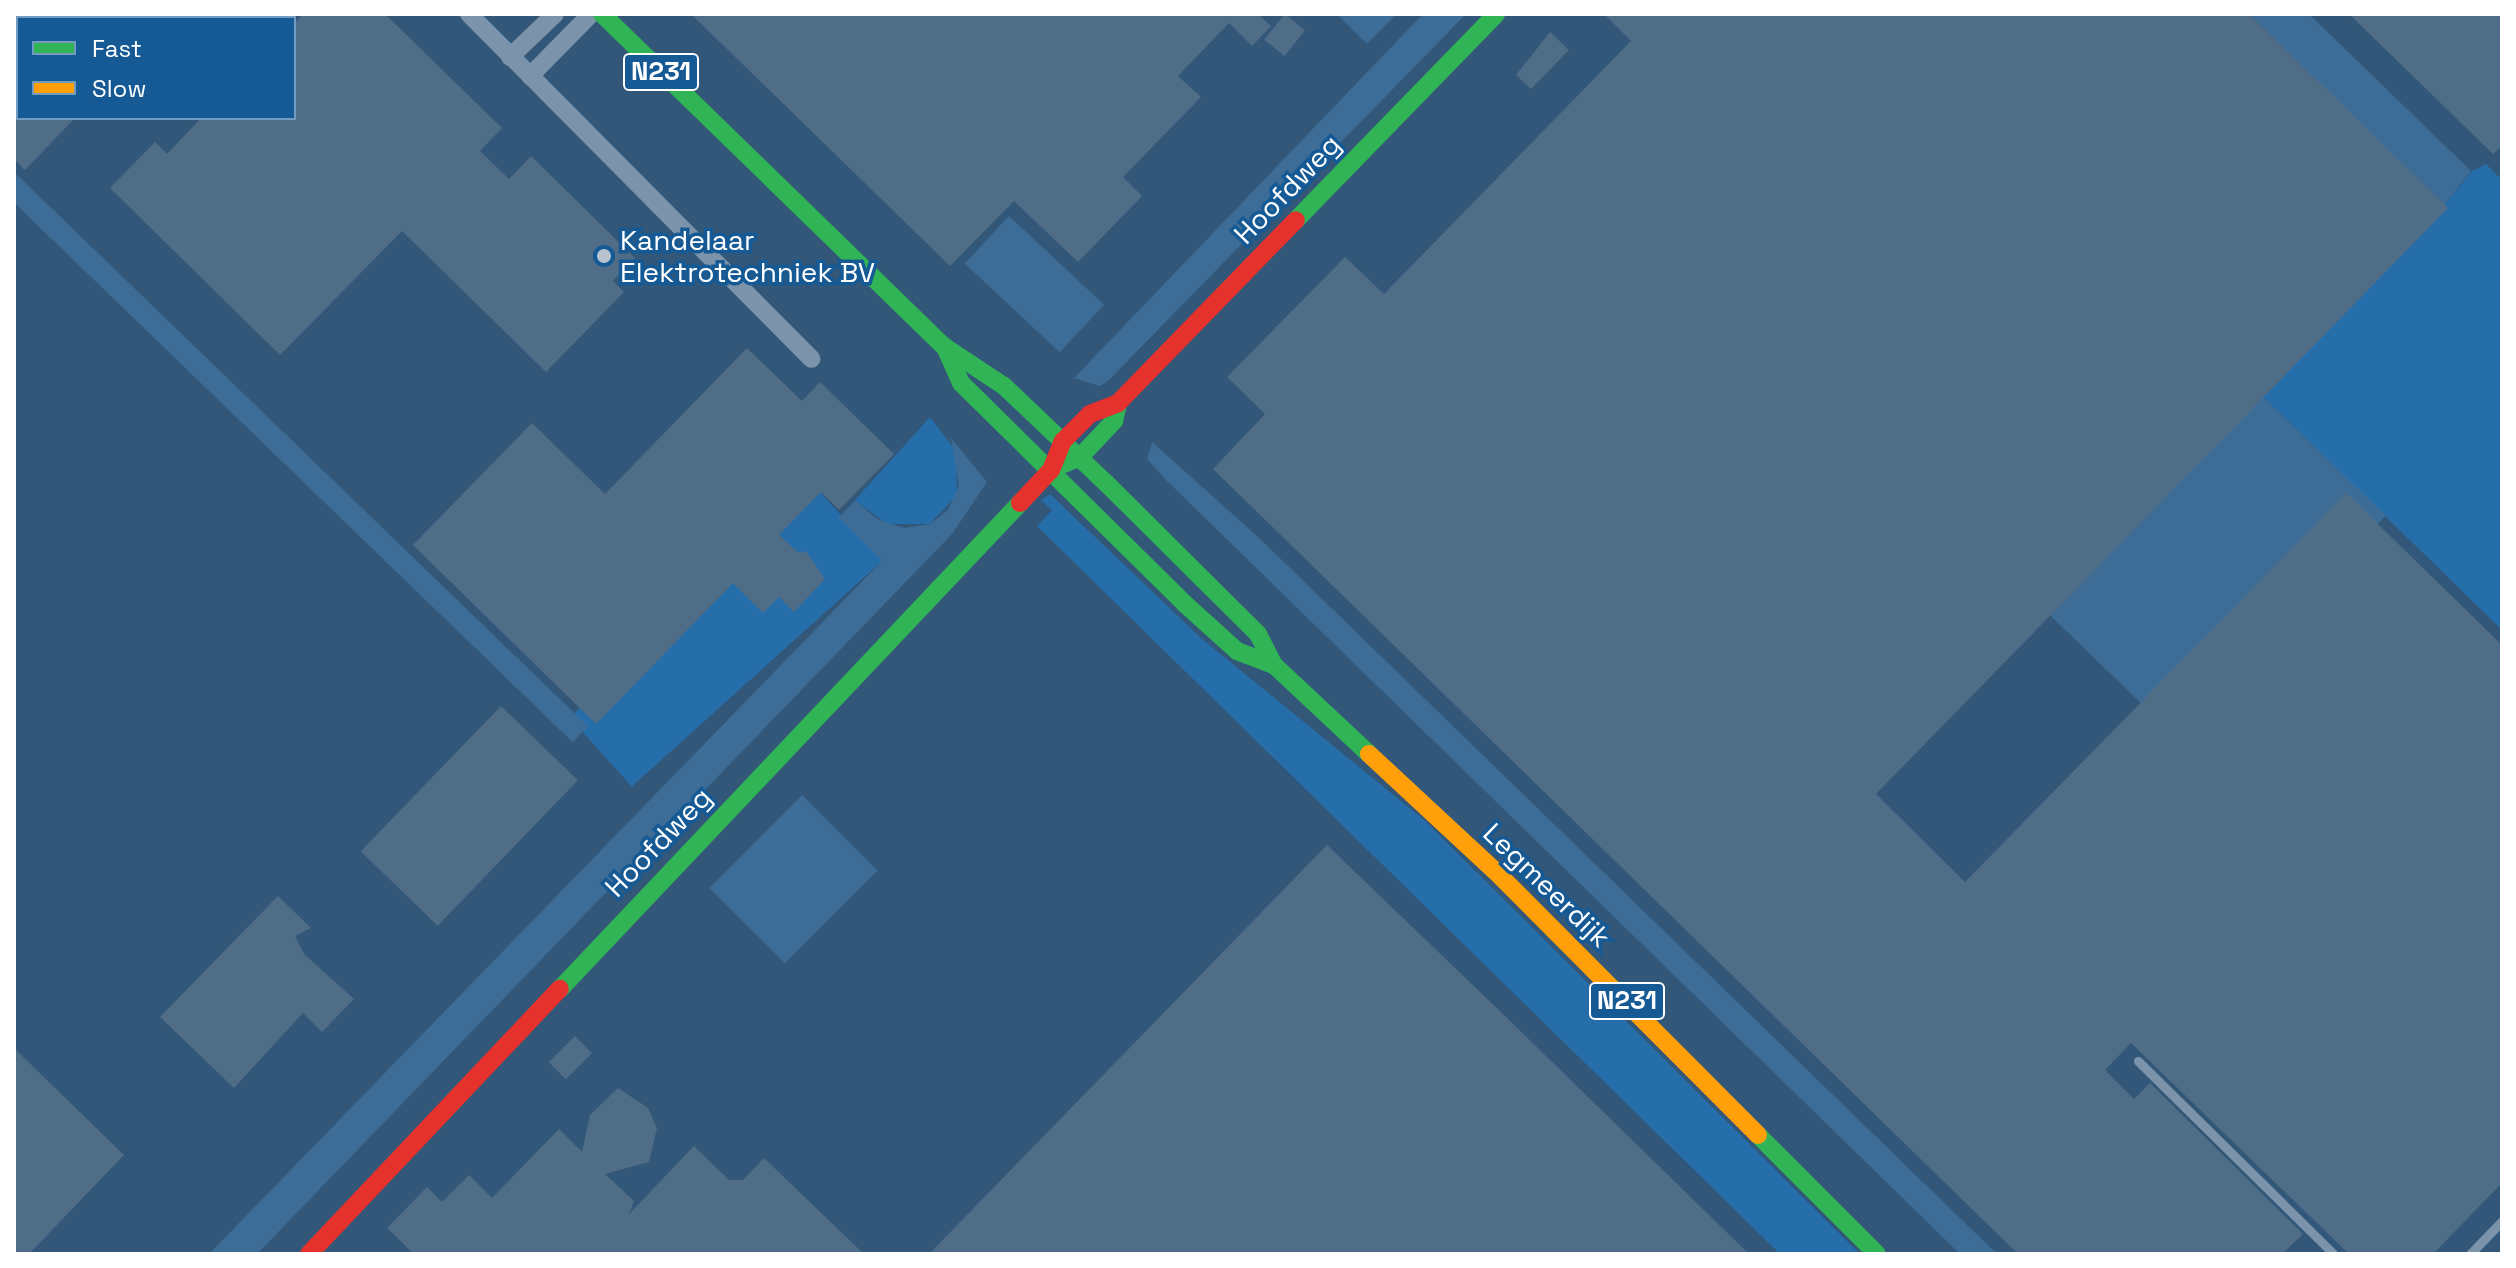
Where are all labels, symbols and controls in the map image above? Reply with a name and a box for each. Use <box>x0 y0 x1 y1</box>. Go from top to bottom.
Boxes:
legend <box>16 16 296 120</box>
text: Fast <box>92 33 142 64</box>
road number: N231 <box>623 50 699 94</box>
text: Slow <box>92 73 146 104</box>
street label: Hoofdweg <box>1227 127 1347 251</box>
place label: Kandelaar Elektrotechniek BV <box>620 223 875 289</box>
marker: Kandelaar Elektrotechniek BV <box>595 247 613 265</box>
street label: Hoofdweg <box>598 780 718 904</box>
street label: Legmeerdijk <box>1476 816 1618 954</box>
road number: N231 <box>1589 979 1665 1023</box>

